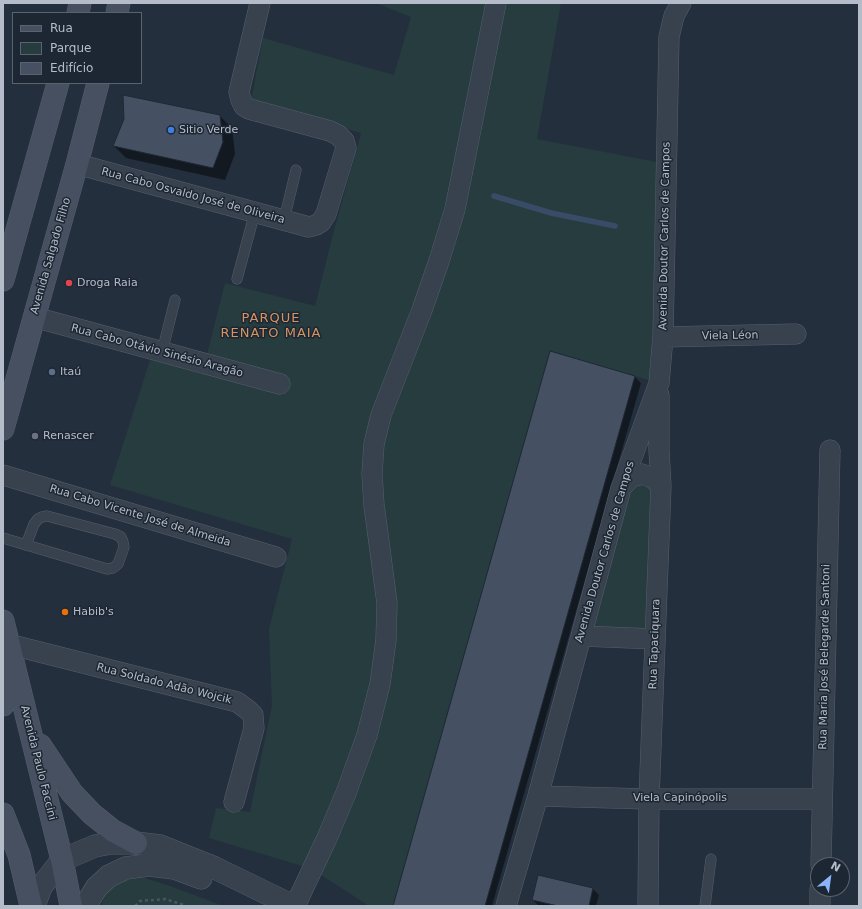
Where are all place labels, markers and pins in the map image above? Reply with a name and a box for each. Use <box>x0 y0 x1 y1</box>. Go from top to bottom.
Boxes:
place label: Sitio Verde <box>179 123 238 137</box>
marker: Sitio Verde <box>166 125 176 135</box>
place label: Droga Raia <box>77 276 138 290</box>
marker: Droga Raia <box>64 278 74 288</box>
place label: Itaú <box>60 365 81 379</box>
marker: Itaú <box>47 367 57 377</box>
place label: Renascer <box>43 429 94 443</box>
marker: Renascer <box>30 431 40 441</box>
place label: Habib's <box>73 605 114 619</box>
marker: Habib's <box>60 607 70 617</box>

